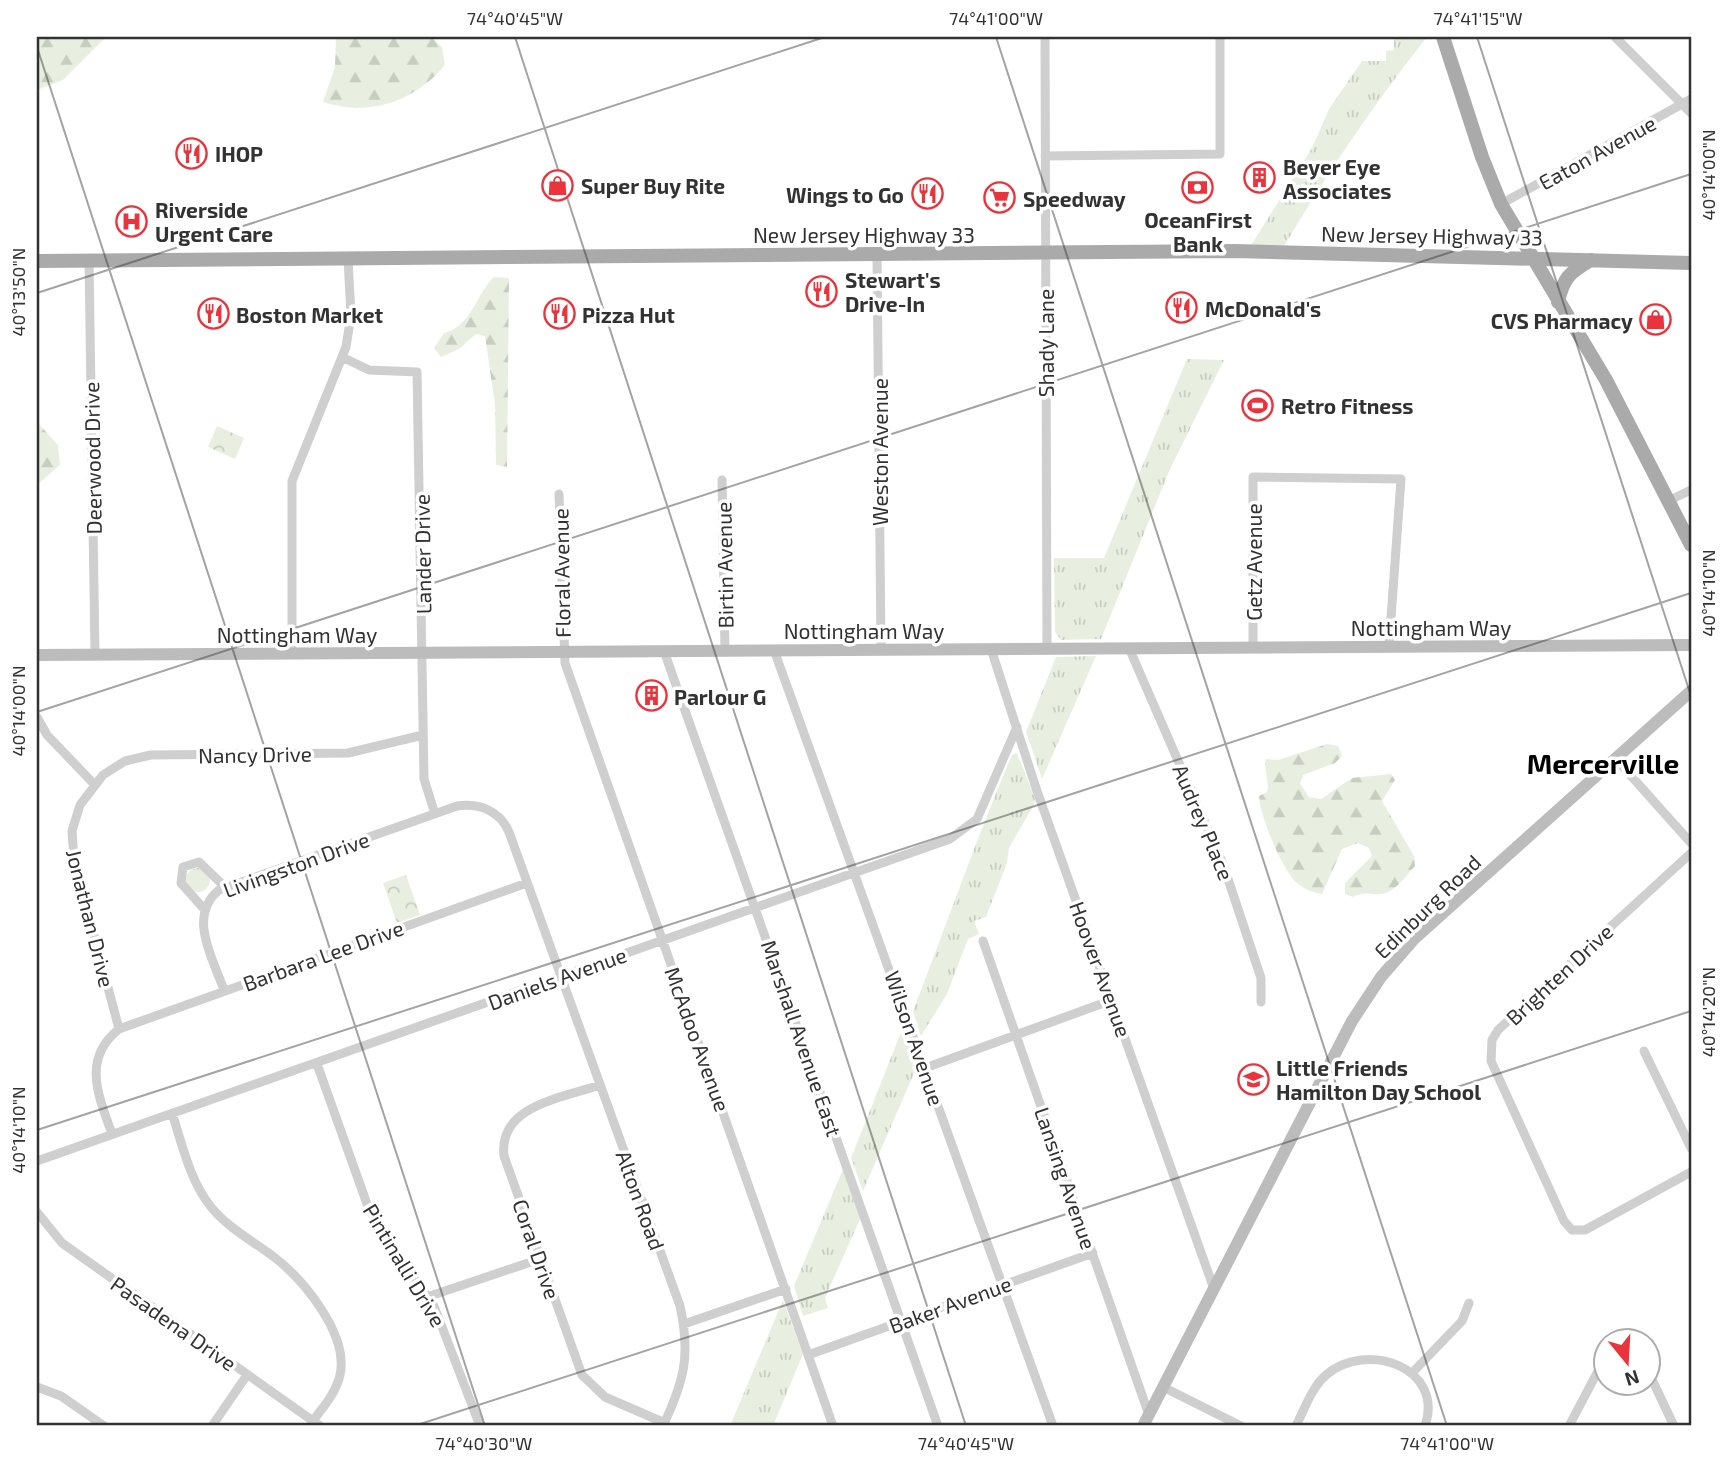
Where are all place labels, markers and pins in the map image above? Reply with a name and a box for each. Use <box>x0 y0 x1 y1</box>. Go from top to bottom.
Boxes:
restaurant icon: IHOP <box>175 136 209 170</box>
place label: IHOP <box>215 141 263 166</box>
place label: Beyer Eye Associates <box>1283 154 1391 203</box>
building icon: Beyer Eye Associates <box>1243 161 1277 195</box>
shop icon: Super Buy Rite <box>541 168 575 202</box>
bank icon: OceanFirst Bank <box>1181 170 1215 204</box>
place label: Super Buy Rite <box>581 173 725 199</box>
restaurant icon: Wings to Go <box>910 177 944 211</box>
supermarket icon: Speedway <box>983 181 1017 215</box>
place label: Wings to Go <box>786 182 904 207</box>
place label: Speedway <box>1023 186 1126 212</box>
place label: Riverside Urgent Care <box>155 197 273 246</box>
hospital icon: Riverside Urgent Care <box>115 204 149 238</box>
place label: OceanFirst Bank <box>1144 207 1252 256</box>
place label: Stewart's Drive-In <box>845 267 941 316</box>
restaurant icon: Stewart's Drive-In <box>805 274 839 308</box>
restaurant icon: McDonald's <box>1165 291 1199 325</box>
place label: McDonald's <box>1205 296 1321 321</box>
restaurant icon: Boston Market <box>196 297 230 331</box>
restaurant icon: Pizza Hut <box>542 297 576 331</box>
place label: Boston Market <box>236 302 383 327</box>
place label: Pizza Hut <box>582 302 675 327</box>
shop icon: CVS Pharmacy <box>1639 303 1673 337</box>
place label: CVS Pharmacy <box>1491 308 1633 334</box>
sports icon: Retro Fitness <box>1241 388 1275 422</box>
place label: Retro Fitness <box>1281 393 1414 418</box>
building icon: Parlour G <box>634 679 668 713</box>
place label: Parlour G <box>674 684 766 709</box>
place label: Little Friends Hamilton Day School <box>1276 1055 1481 1105</box>
school or university icon: Little Friends Hamilton Day School <box>1236 1062 1270 1096</box>

